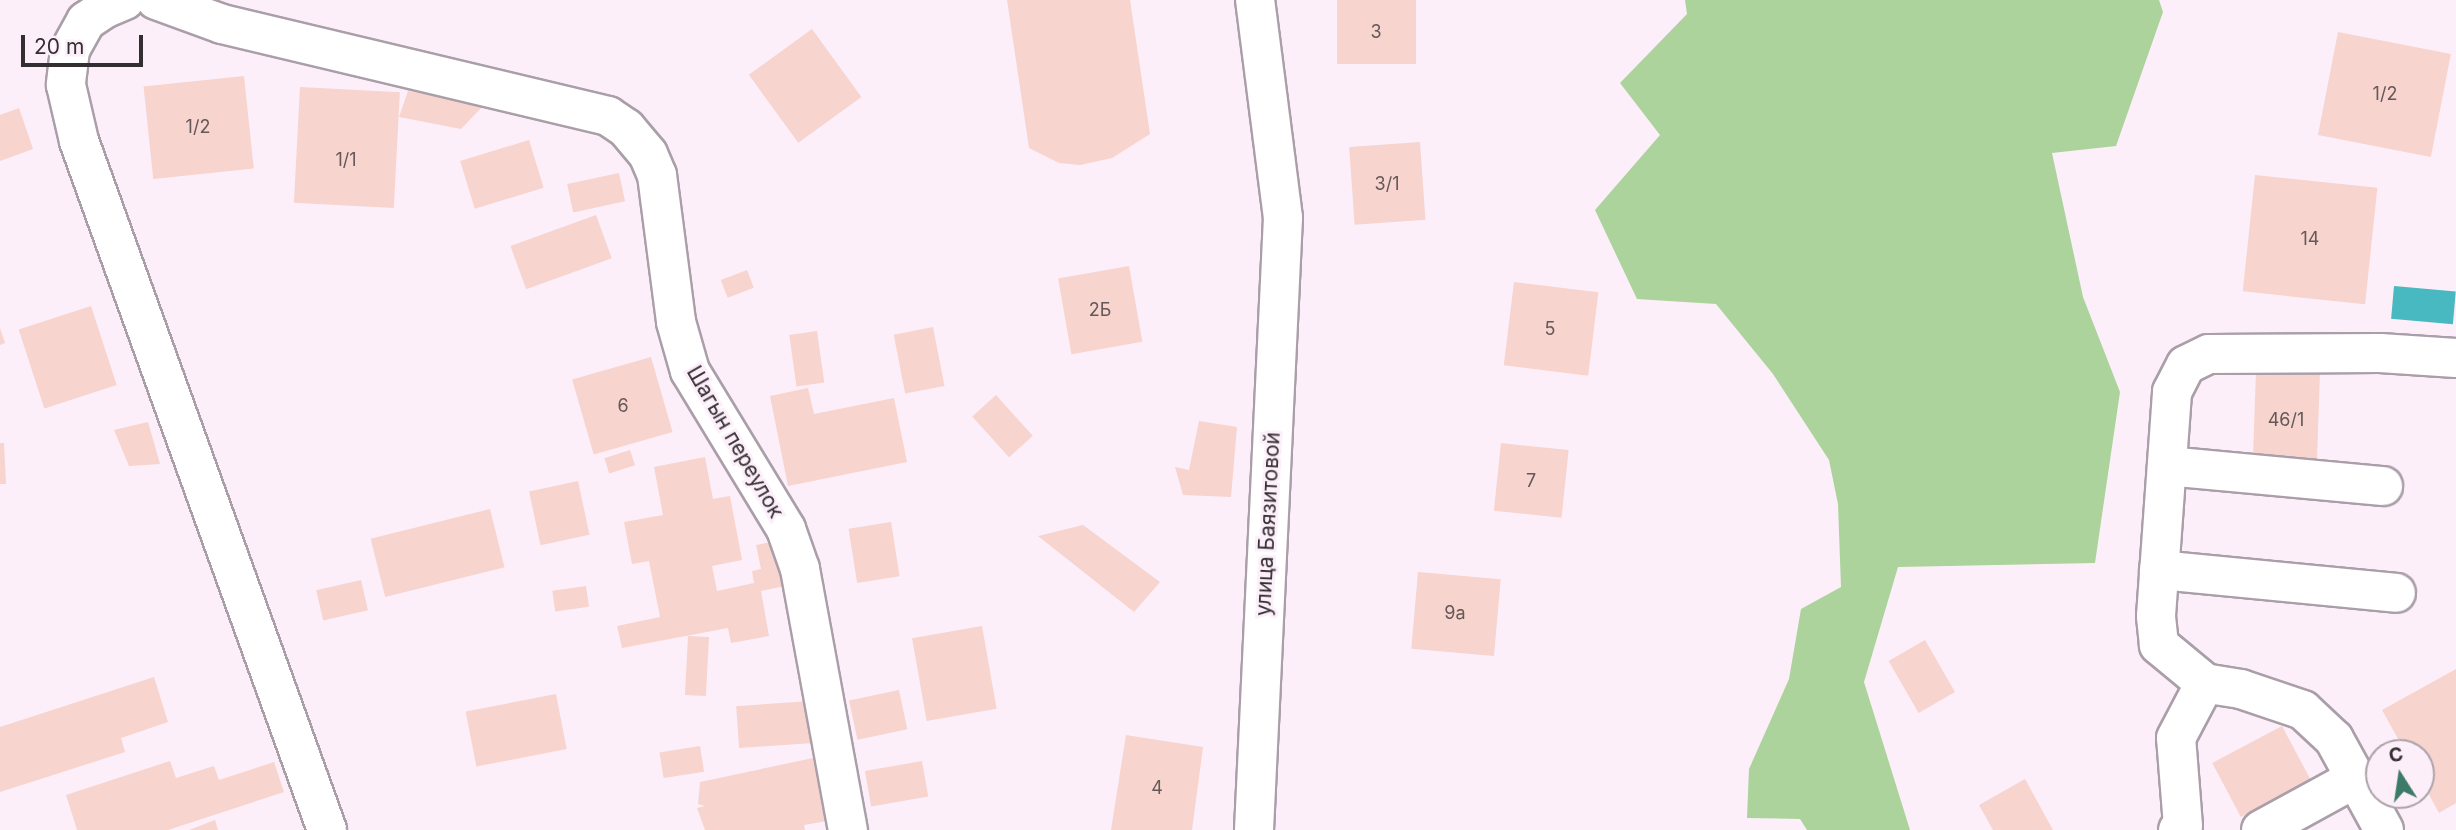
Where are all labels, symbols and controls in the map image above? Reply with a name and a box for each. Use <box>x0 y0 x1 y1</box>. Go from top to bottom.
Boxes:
scale bar <box>24 21 147 65</box>
house number: 3 <box>1370 21 1382 43</box>
text: 20 m <box>34 34 84 59</box>
house number: 1/2 <box>2373 83 2397 105</box>
house number: 1/2 <box>186 116 210 138</box>
house number: 1/1 <box>335 149 357 171</box>
house number: 3/1 <box>1375 173 1399 195</box>
house number: 14 <box>2301 228 2319 250</box>
house number: 2Б <box>1089 299 1111 321</box>
house number: 5 <box>1545 318 1555 340</box>
street label: Шагын переулок <box>681 362 789 522</box>
house number: 6 <box>617 395 629 417</box>
house number: 46/1 <box>2268 409 2304 431</box>
street label: улица Баязитовой <box>1251 431 1285 617</box>
house number: 7 <box>1526 470 1536 492</box>
house number: 9а <box>1444 602 1466 624</box>
north arrow <box>2365 739 2435 809</box>
text: С <box>2387 742 2405 768</box>
house number: 4 <box>1151 777 1163 799</box>

